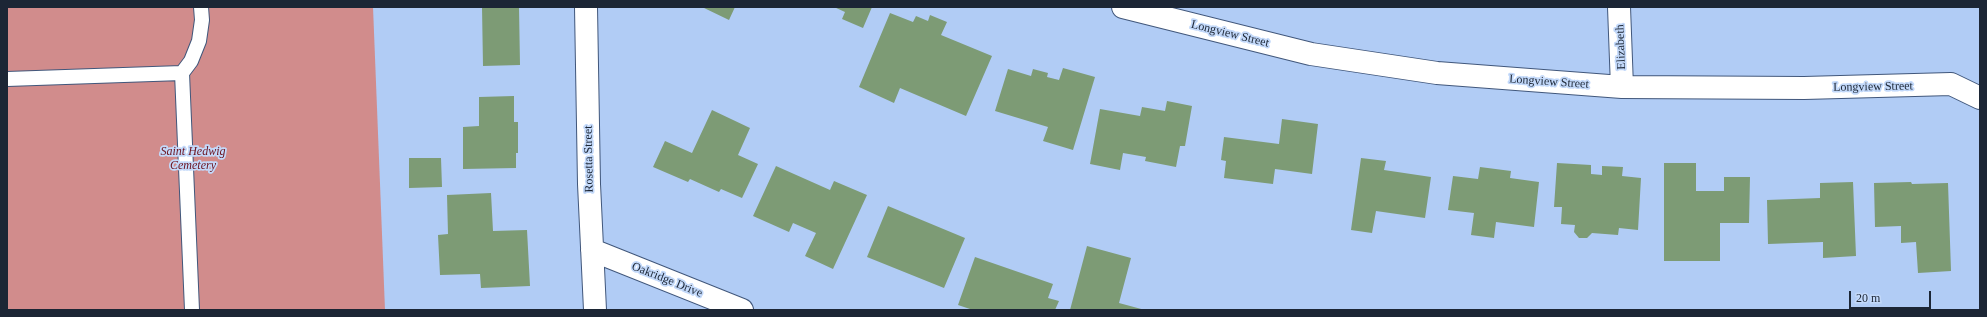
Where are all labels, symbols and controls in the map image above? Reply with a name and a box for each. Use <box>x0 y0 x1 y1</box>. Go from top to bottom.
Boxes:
street label: Longview Street <box>1190 17 1270 51</box>
street label: Elizabeth <box>1613 24 1629 70</box>
street label: Longview Street <box>1509 72 1589 92</box>
street label: Longview Street <box>1833 79 1913 95</box>
street label: Rosetta Street <box>581 125 597 193</box>
park label: Saint Hedwig Cemetery <box>161 145 225 173</box>
street label: Oakridge Drive <box>630 259 704 301</box>
scale bar <box>1851 283 1933 309</box>
text: 20 m <box>1856 291 1880 305</box>

